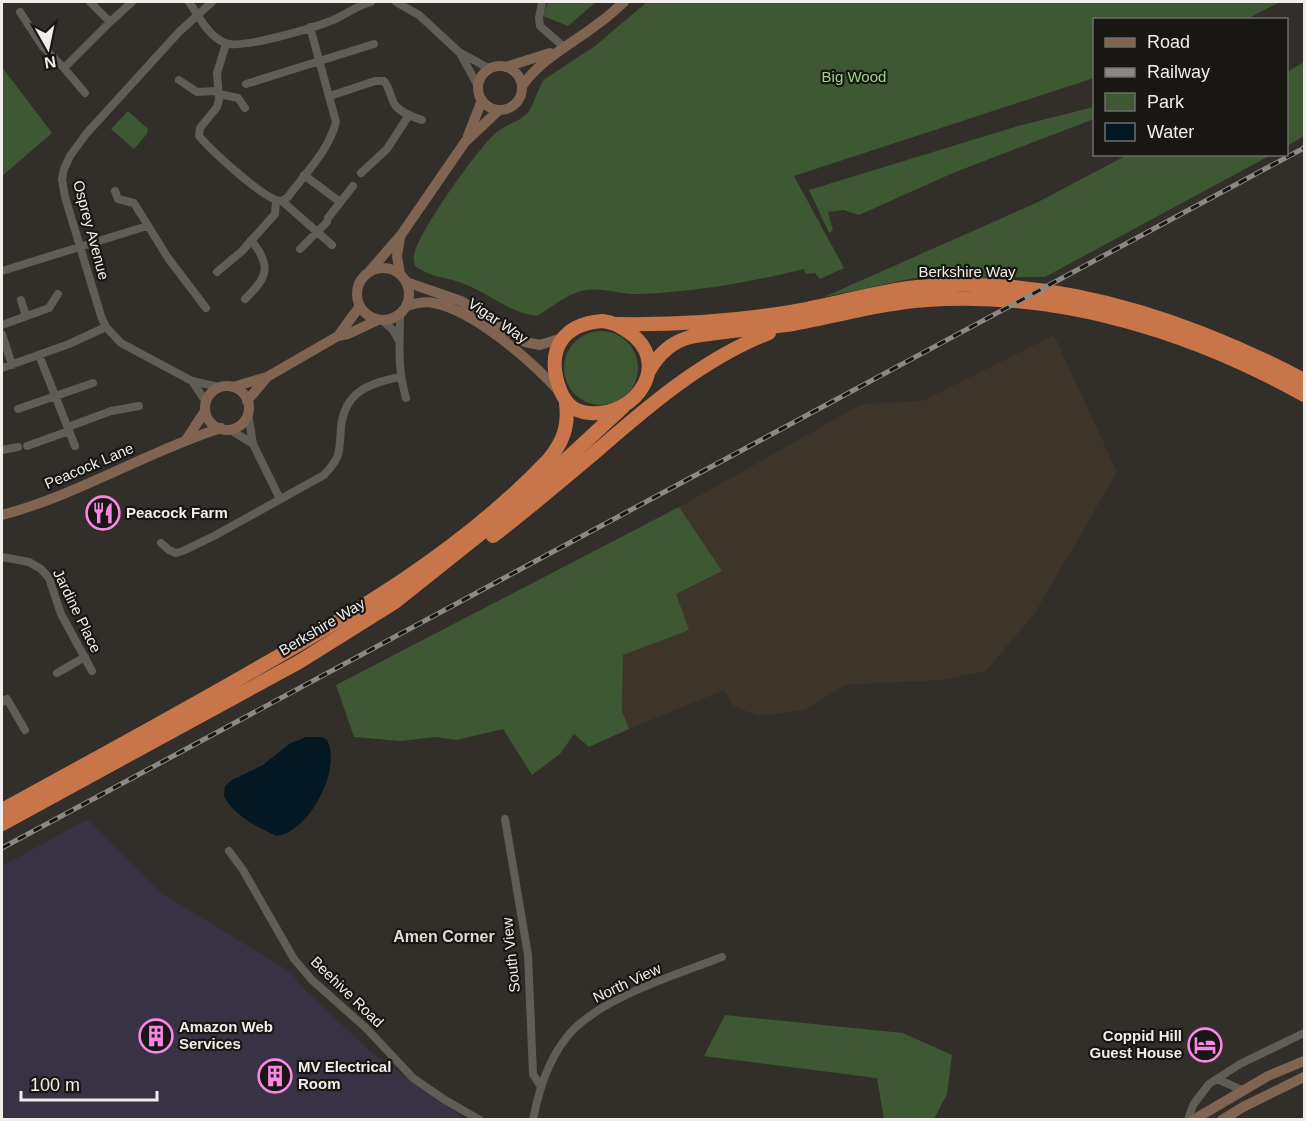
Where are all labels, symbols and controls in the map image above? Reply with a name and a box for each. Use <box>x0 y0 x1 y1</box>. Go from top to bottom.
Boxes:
north arrow <box>18 18 78 78</box>
legend <box>1093 18 1288 156</box>
text: Road <box>1147 32 1190 52</box>
text: N <box>43 53 57 72</box>
text: Railway <box>1147 62 1210 82</box>
park label: Big Wood <box>822 68 886 85</box>
text: Park <box>1147 92 1185 112</box>
text: Water <box>1147 122 1194 142</box>
street label: Osprey Avenue <box>70 178 113 281</box>
street label: Berkshire Way <box>919 263 1016 280</box>
street label: Vigar Way <box>465 294 532 347</box>
street label: Peacock Lane <box>42 439 136 492</box>
restaurant icon: Peacock Farm <box>85 495 121 531</box>
place label: Peacock Farm <box>126 504 228 521</box>
street label: Jardine Place <box>50 566 105 655</box>
street label: Berkshire Way <box>276 594 368 659</box>
street label: South View <box>498 916 523 994</box>
district label: Amen Corner <box>393 928 495 945</box>
street label: Beehive Road <box>308 953 387 1030</box>
street label: North View <box>590 959 664 1006</box>
building icon: Amazon Web Services <box>138 1018 174 1054</box>
place label: Amazon Web Services <box>179 1018 273 1052</box>
place label: Coppid Hill Guest House <box>1089 1027 1182 1061</box>
hotel icon: Coppid Hill Guest House <box>1187 1027 1223 1063</box>
building icon: MV Electrical Room <box>257 1058 293 1094</box>
place label: MV Electrical Room <box>298 1058 391 1092</box>
scale bar <box>21 1064 158 1102</box>
text: 100 m <box>30 1075 80 1095</box>

